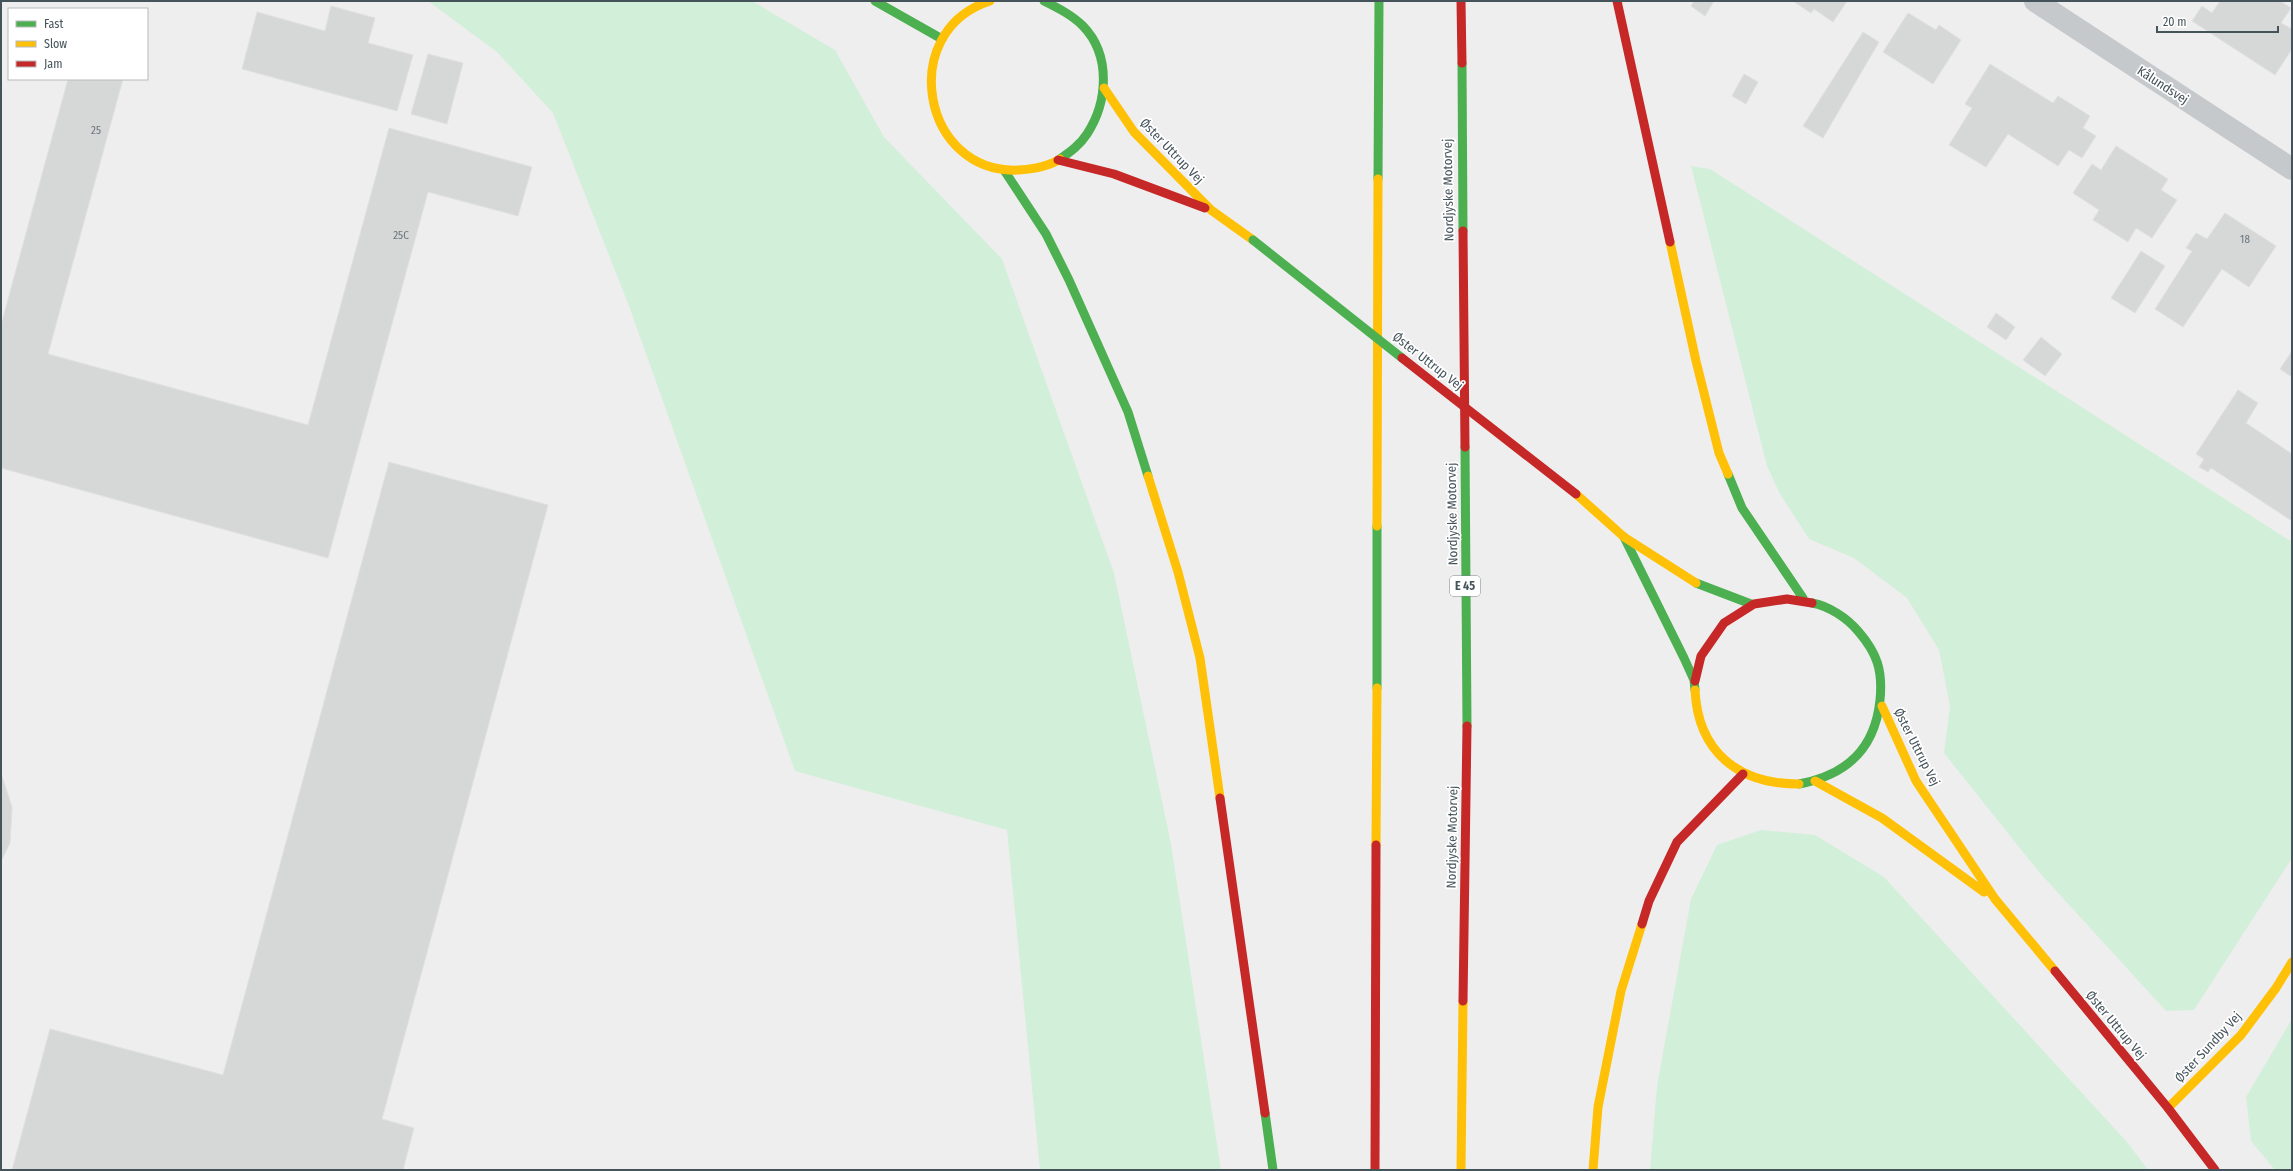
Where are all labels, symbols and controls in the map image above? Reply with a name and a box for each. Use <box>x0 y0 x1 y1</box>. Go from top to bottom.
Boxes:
legend <box>8 8 148 80</box>
scale bar <box>2157 8 2278 34</box>
text: 20 m <box>2163 15 2187 29</box>
text: Fast <box>44 17 63 31</box>
text: Slow <box>44 37 67 51</box>
text: Jam <box>44 57 62 71</box>
street label: Kålundsvej <box>2135 63 2191 107</box>
street label: Øster Uttrup Vej <box>1137 115 1207 187</box>
house number: 25 <box>91 124 101 137</box>
street label: Nordjyske Motorvej <box>1440 138 1456 242</box>
house number: 25C <box>393 229 409 242</box>
house number: 18 <box>2240 233 2250 246</box>
street label: Øster Uttrup Vej <box>1390 329 1466 393</box>
street label: Nordjyske Motorvej <box>1444 462 1460 566</box>
road number: E 45 <box>1450 576 1480 596</box>
street label: Øster Uttrup Vej <box>1891 706 1943 788</box>
street label: Nordjyske Motorvej <box>1444 785 1460 889</box>
street label: Øster Uttrup Vej <box>2083 988 2149 1062</box>
street label: Øster Sundby Vej <box>2172 1009 2244 1085</box>

